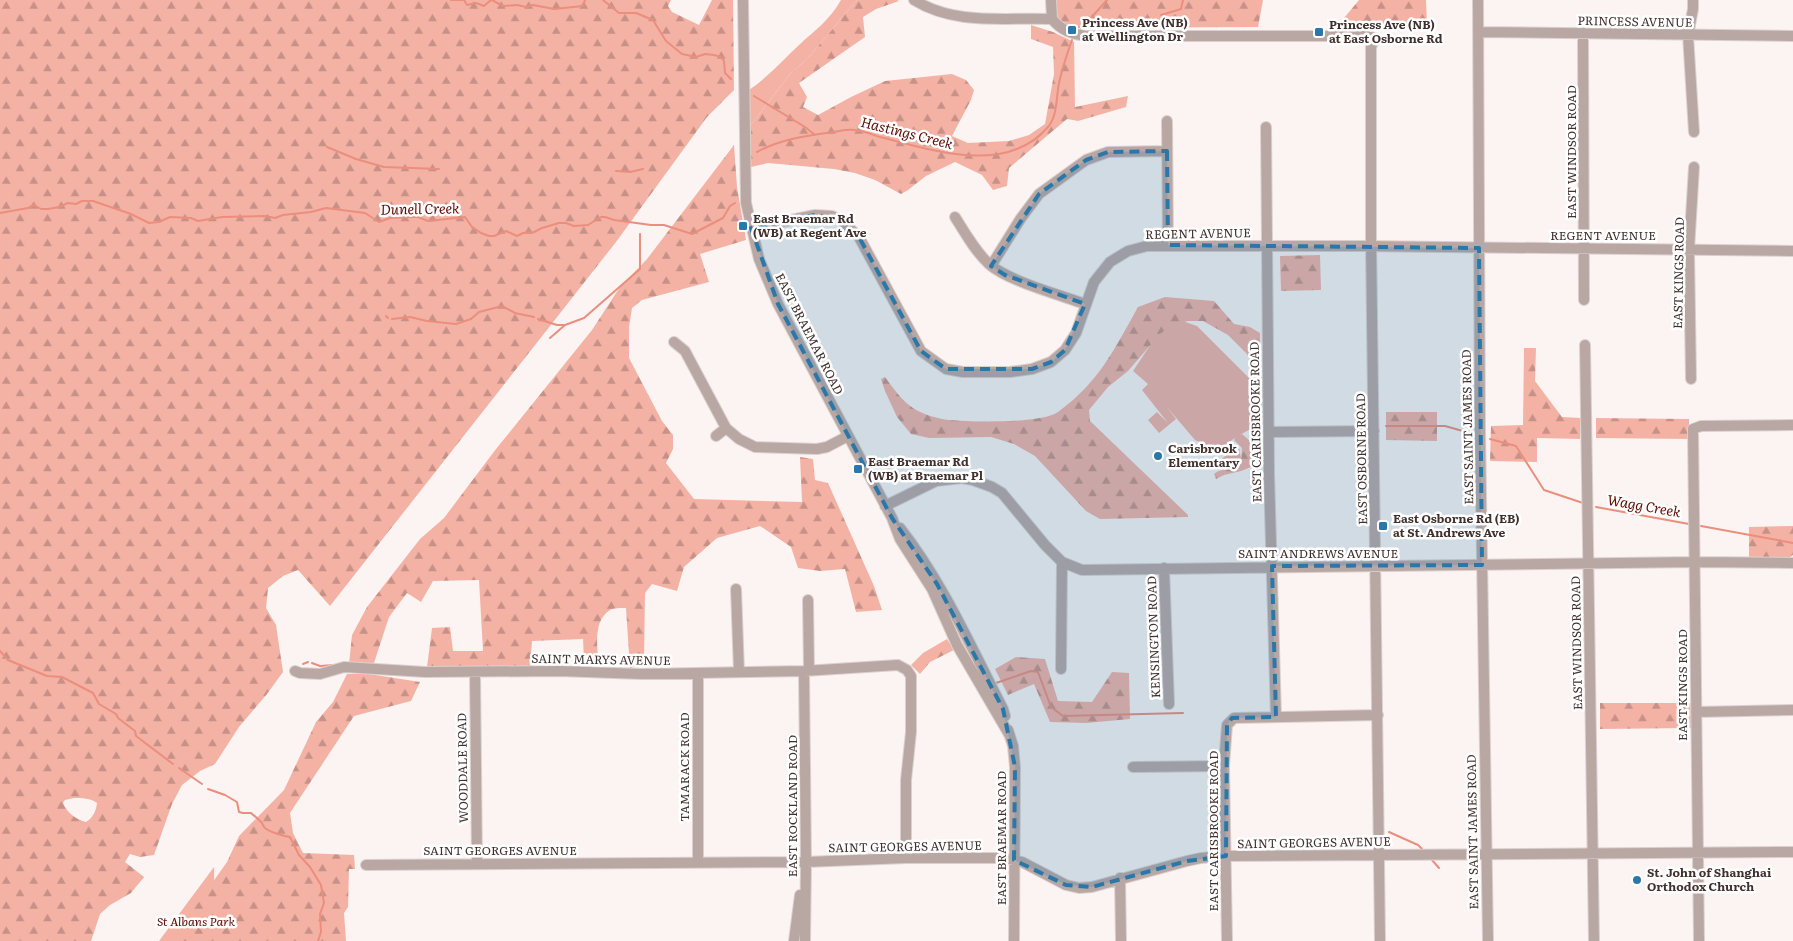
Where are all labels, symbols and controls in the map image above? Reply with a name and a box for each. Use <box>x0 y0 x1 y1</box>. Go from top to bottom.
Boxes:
street label: PRINCESS AVENUE <box>1577 11 1693 31</box>
place label: Princess Ave (NB) at Wellington Dr <box>1082 13 1188 45</box>
place label: Princess Ave (NB) at East Osborne Rd <box>1329 15 1443 47</box>
marker: Princess Ave (NB) at Wellington Dr <box>1066 24 1078 36</box>
marker: Princess Ave (NB) at East Osborne Rd <box>1313 26 1325 38</box>
street label: EAST WINDSOR ROAD <box>1562 85 1580 219</box>
water label: Hastings Creek <box>859 111 956 153</box>
water label: Dunell Creek <box>380 197 460 219</box>
place label: East Braemar Rd (WB) at Regent Ave <box>753 209 867 241</box>
street label: EAST KINGS ROAD <box>1668 217 1688 329</box>
marker: East Braemar Rd (WB) at Regent Ave <box>737 220 749 232</box>
street label: REGENT AVENUE <box>1145 223 1251 243</box>
street label: REGENT AVENUE <box>1550 226 1656 244</box>
street label: EAST BRAEMAR ROAD <box>771 270 848 398</box>
street label: EAST CARISBROOKE ROAD <box>1245 341 1265 503</box>
street label: EAST SAINT JAMES ROAD <box>1457 349 1477 505</box>
street label: EAST OSBORNE ROAD <box>1351 393 1371 525</box>
place label: Carisbrook Elementary <box>1168 439 1240 471</box>
marker: Carisbrook Elementary <box>1152 450 1164 462</box>
place label: East Braemar Rd (WB) at Braemar Pl <box>868 452 984 484</box>
marker: East Braemar Rd (WB) at Braemar Pl <box>852 463 864 475</box>
water label: Wagg Creek <box>1606 489 1683 521</box>
place label: East Osborne Rd (EB) at St. Andrews Ave <box>1393 509 1520 541</box>
marker: East Osborne Rd (EB) at St. Andrews Ave <box>1377 520 1389 532</box>
street label: SAINT ANDREWS AVENUE <box>1238 544 1398 562</box>
street label: KENSINGTON ROAD <box>1142 576 1164 698</box>
street label: EAST WINDSOR ROAD <box>1566 576 1586 710</box>
street label: EAST KINGS ROAD <box>1673 629 1691 741</box>
street label: SAINT MARYS AVENUE <box>531 649 671 669</box>
street label: TAMARACK ROAD <box>675 712 693 822</box>
street label: WOODDALE ROAD <box>452 713 472 823</box>
street label: EAST ROCKLAND ROAD <box>783 735 801 877</box>
street label: EAST CARISBROOKE ROAD <box>1204 751 1222 911</box>
street label: EAST SAINT JAMES ROAD <box>1462 754 1482 910</box>
street label: EAST BRAEMAR ROAD <box>992 771 1010 905</box>
street label: SAINT GEORGES AVENUE <box>1237 832 1391 852</box>
street label: SAINT GEORGES AVENUE <box>828 836 982 856</box>
street label: SAINT GEORGES AVENUE <box>423 841 577 859</box>
place label: St. John of Shanghai Orthodox Church <box>1647 863 1772 895</box>
marker: St. John of Shanghai Orthodox Church <box>1631 874 1643 886</box>
park label: St Albans Park <box>157 912 235 930</box>

